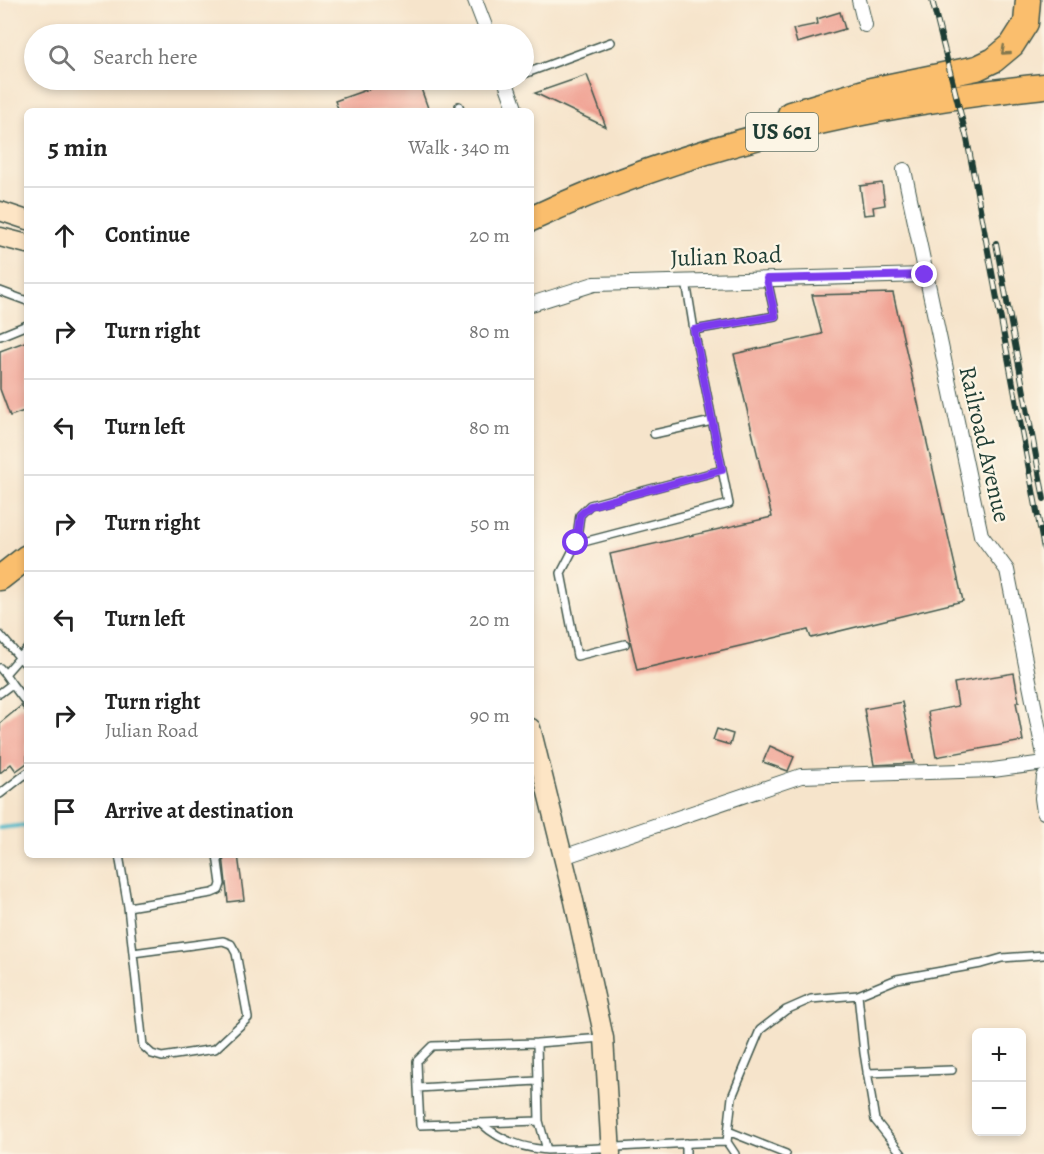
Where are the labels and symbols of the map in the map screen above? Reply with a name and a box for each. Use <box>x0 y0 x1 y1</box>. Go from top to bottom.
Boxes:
one-way arrow <box>1001 44 1012 55</box>
road number: US 601 <box>746 113 818 151</box>
street label: Julian Road <box>670 238 783 274</box>
route end <box>911 261 937 287</box>
street label: Railroad Avenue <box>952 363 1018 525</box>
route start <box>562 529 588 555</box>

